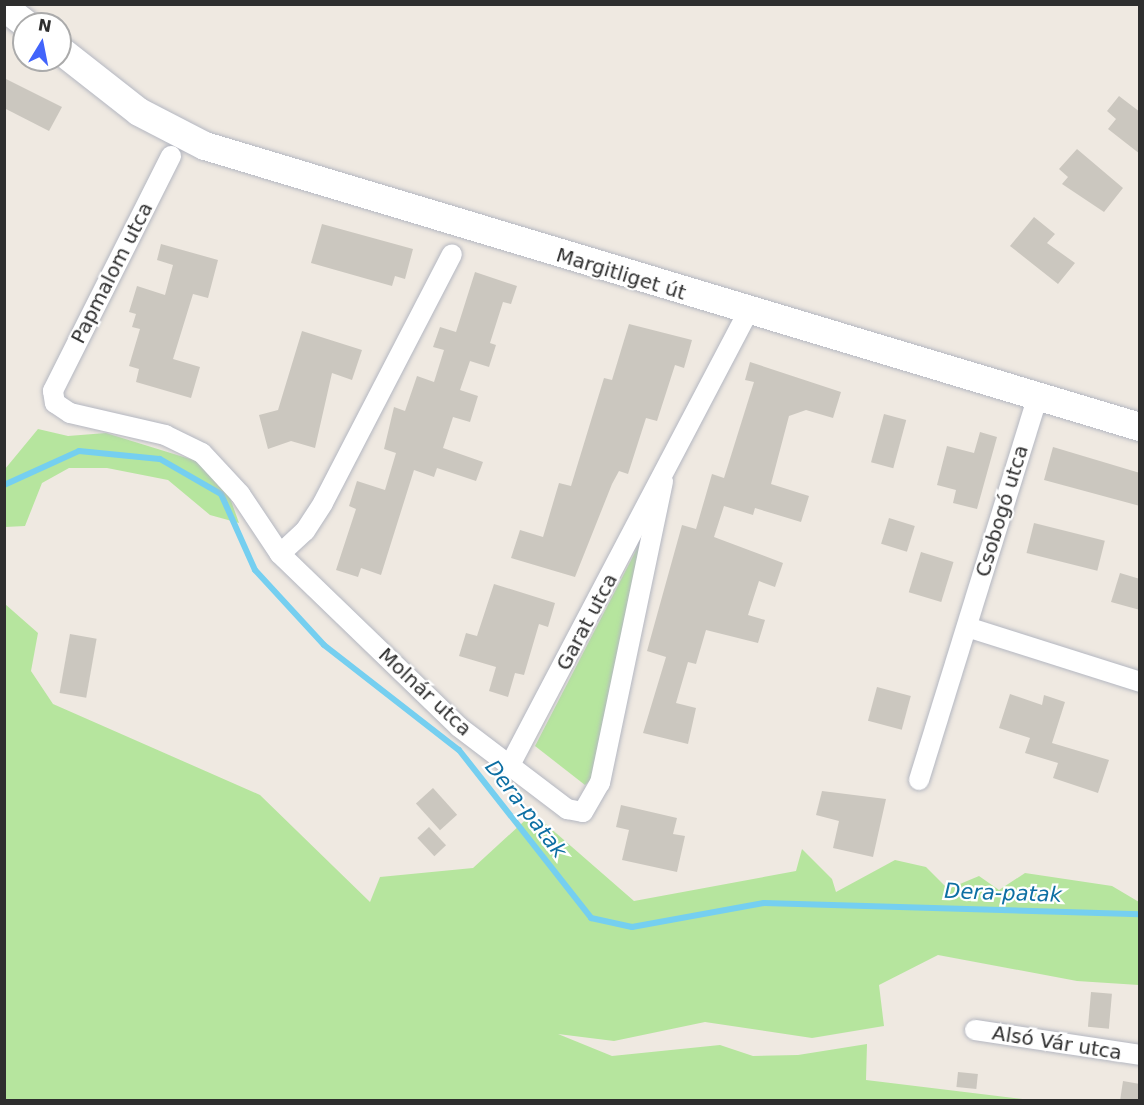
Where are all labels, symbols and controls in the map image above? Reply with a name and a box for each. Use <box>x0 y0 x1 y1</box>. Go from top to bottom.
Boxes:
north arrow <box>12 12 72 72</box>
text: N <box>37 15 53 36</box>
street label: Papmalom utca <box>66 198 158 348</box>
street label: Margitliget út <box>553 243 689 305</box>
street label: Csobogó utca <box>971 442 1033 580</box>
street label: Garat utca <box>551 569 623 675</box>
street label: Molnár utca <box>374 643 476 741</box>
water label: Dera-patak <box>480 755 572 863</box>
water label: Dera-patak <box>944 878 1062 908</box>
street label: Alsó Vár utca <box>990 1021 1124 1065</box>

